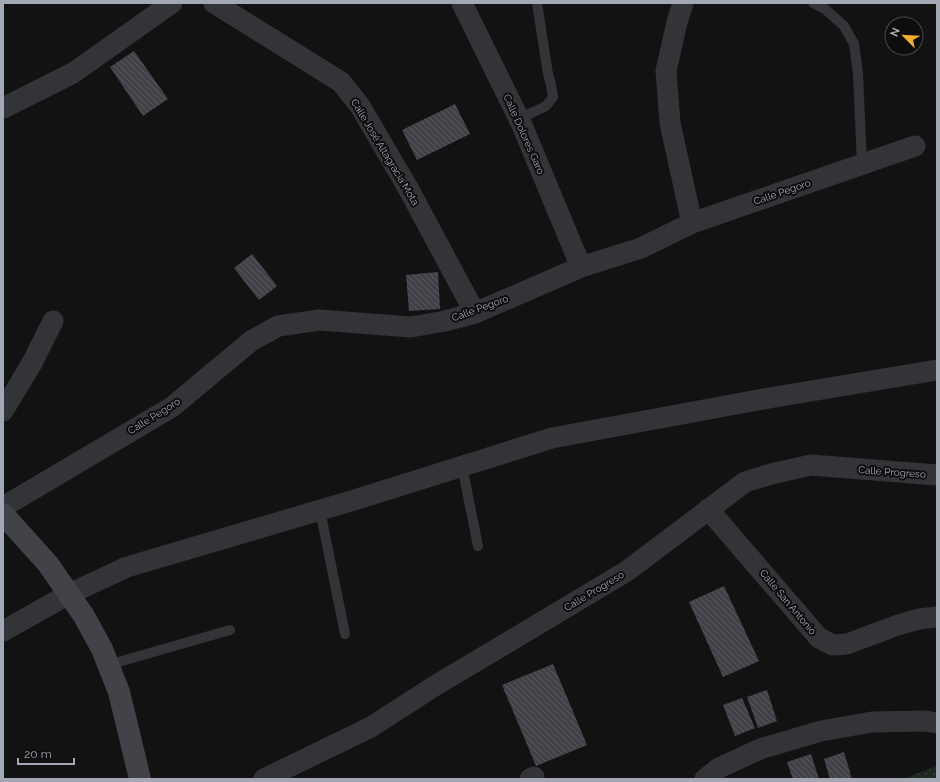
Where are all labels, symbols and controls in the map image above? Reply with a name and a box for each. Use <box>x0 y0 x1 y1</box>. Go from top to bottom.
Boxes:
north arrow <box>884 16 924 56</box>
text: N <box>888 26 903 39</box>
street label: Calle Dolores Garo <box>501 92 547 176</box>
street label: Calle José Altagracia Mota <box>349 97 421 207</box>
street label: Calle Pegoro <box>752 177 812 207</box>
street label: Calle Pegoro <box>450 293 510 323</box>
street label: Calle Pegoro <box>126 396 182 436</box>
street label: Calle Progreso <box>858 464 926 480</box>
street label: Calle San Antonio <box>758 567 818 637</box>
street label: Calle Progreso <box>562 569 626 613</box>
scale bar <box>18 740 74 766</box>
text: 20 m <box>24 747 52 761</box>

